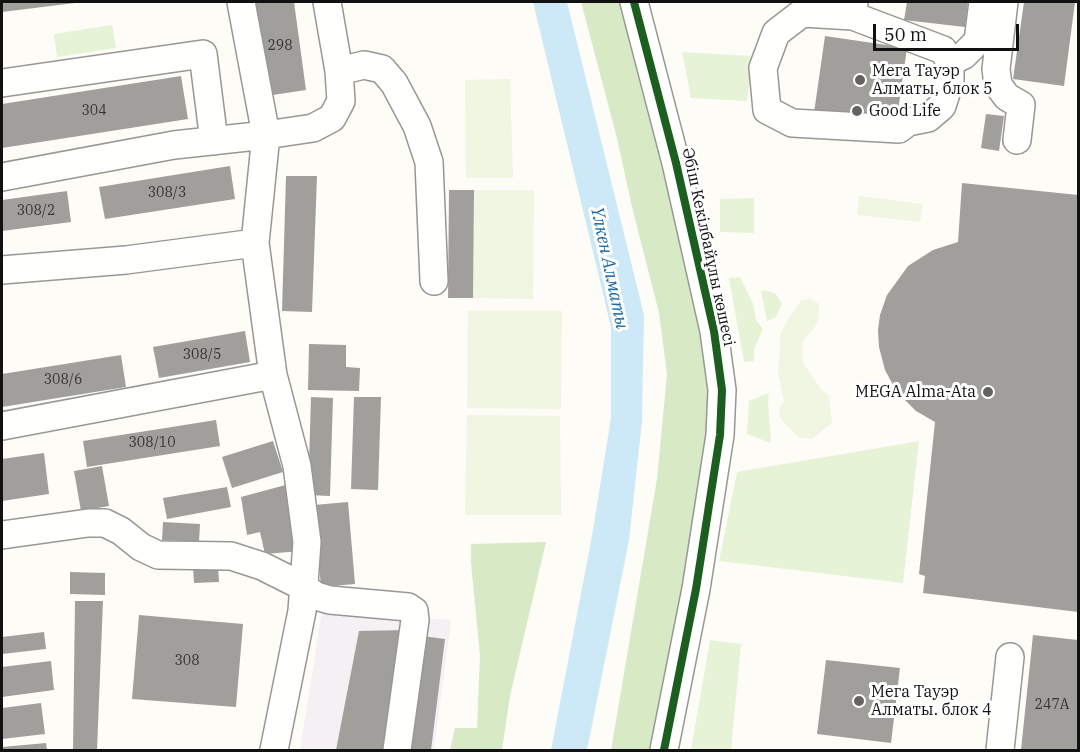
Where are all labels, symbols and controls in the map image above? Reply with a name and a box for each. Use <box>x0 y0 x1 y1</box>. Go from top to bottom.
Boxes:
scale bar <box>876 12 1022 50</box>
text: 50 m <box>884 23 927 46</box>
house number: 298 <box>267 38 293 54</box>
place label: Мега Тауэр Алматы, блок 5 <box>872 61 993 99</box>
marker: Мега Тауэр Алматы, блок 5 <box>853 73 867 87</box>
place label: Good Life <box>869 101 941 121</box>
house number: 304 <box>81 103 107 119</box>
marker: Good Life <box>850 104 864 118</box>
street label: Әбіш Кекілбайұлы көшесі <box>678 146 738 348</box>
house number: 308/3 <box>148 185 186 201</box>
house number: 308/2 <box>17 203 55 219</box>
water label: Үлкен Алматы <box>586 205 632 331</box>
house number: 308/5 <box>183 347 221 363</box>
house number: 308/6 <box>44 372 82 388</box>
place label: MEGA Alma-Ata <box>855 382 976 402</box>
marker: MEGA Alma-Ata <box>981 385 995 399</box>
house number: 308/10 <box>128 435 176 451</box>
house number: 308 <box>174 653 200 669</box>
place label: Мега Тауэр Алматы. блок 4 <box>871 682 992 720</box>
marker: Мега Тауэр Алматы. блок 4 <box>852 694 866 708</box>
house number: 247А <box>1035 697 1069 713</box>

